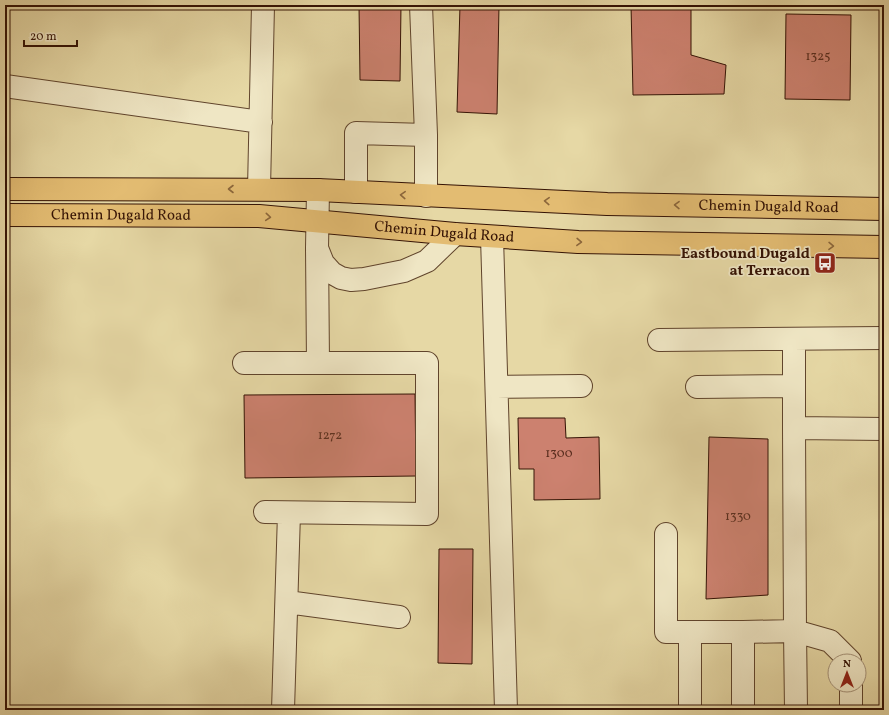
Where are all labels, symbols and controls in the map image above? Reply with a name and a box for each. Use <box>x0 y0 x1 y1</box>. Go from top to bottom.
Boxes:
scale bar <box>24 22 77 48</box>
text: 20 m <box>30 29 57 45</box>
house number: 1325 <box>806 48 830 66</box>
one-way arrow <box>228 185 234 193</box>
one-way arrow <box>400 190 406 199</box>
street label: Chemin Dugald Road <box>698 195 839 219</box>
one-way arrow <box>544 197 550 205</box>
one-way arrow <box>674 201 680 209</box>
street label: Chemin Dugald Road <box>51 205 191 226</box>
one-way arrow <box>265 212 271 221</box>
street label: Chemin Dugald Road <box>373 216 515 248</box>
one-way arrow <box>576 238 582 247</box>
one-way arrow <box>828 242 834 250</box>
place label: Eastbound Dugald at Terracon <box>681 244 810 282</box>
bus stop icon: Eastbound Dugald at Terracon <box>812 250 838 276</box>
house number: 1272 <box>318 427 342 445</box>
house number: 1300 <box>545 445 573 463</box>
house number: 1330 <box>725 508 751 526</box>
north arrow <box>827 653 867 693</box>
text: N <box>843 657 851 672</box>

